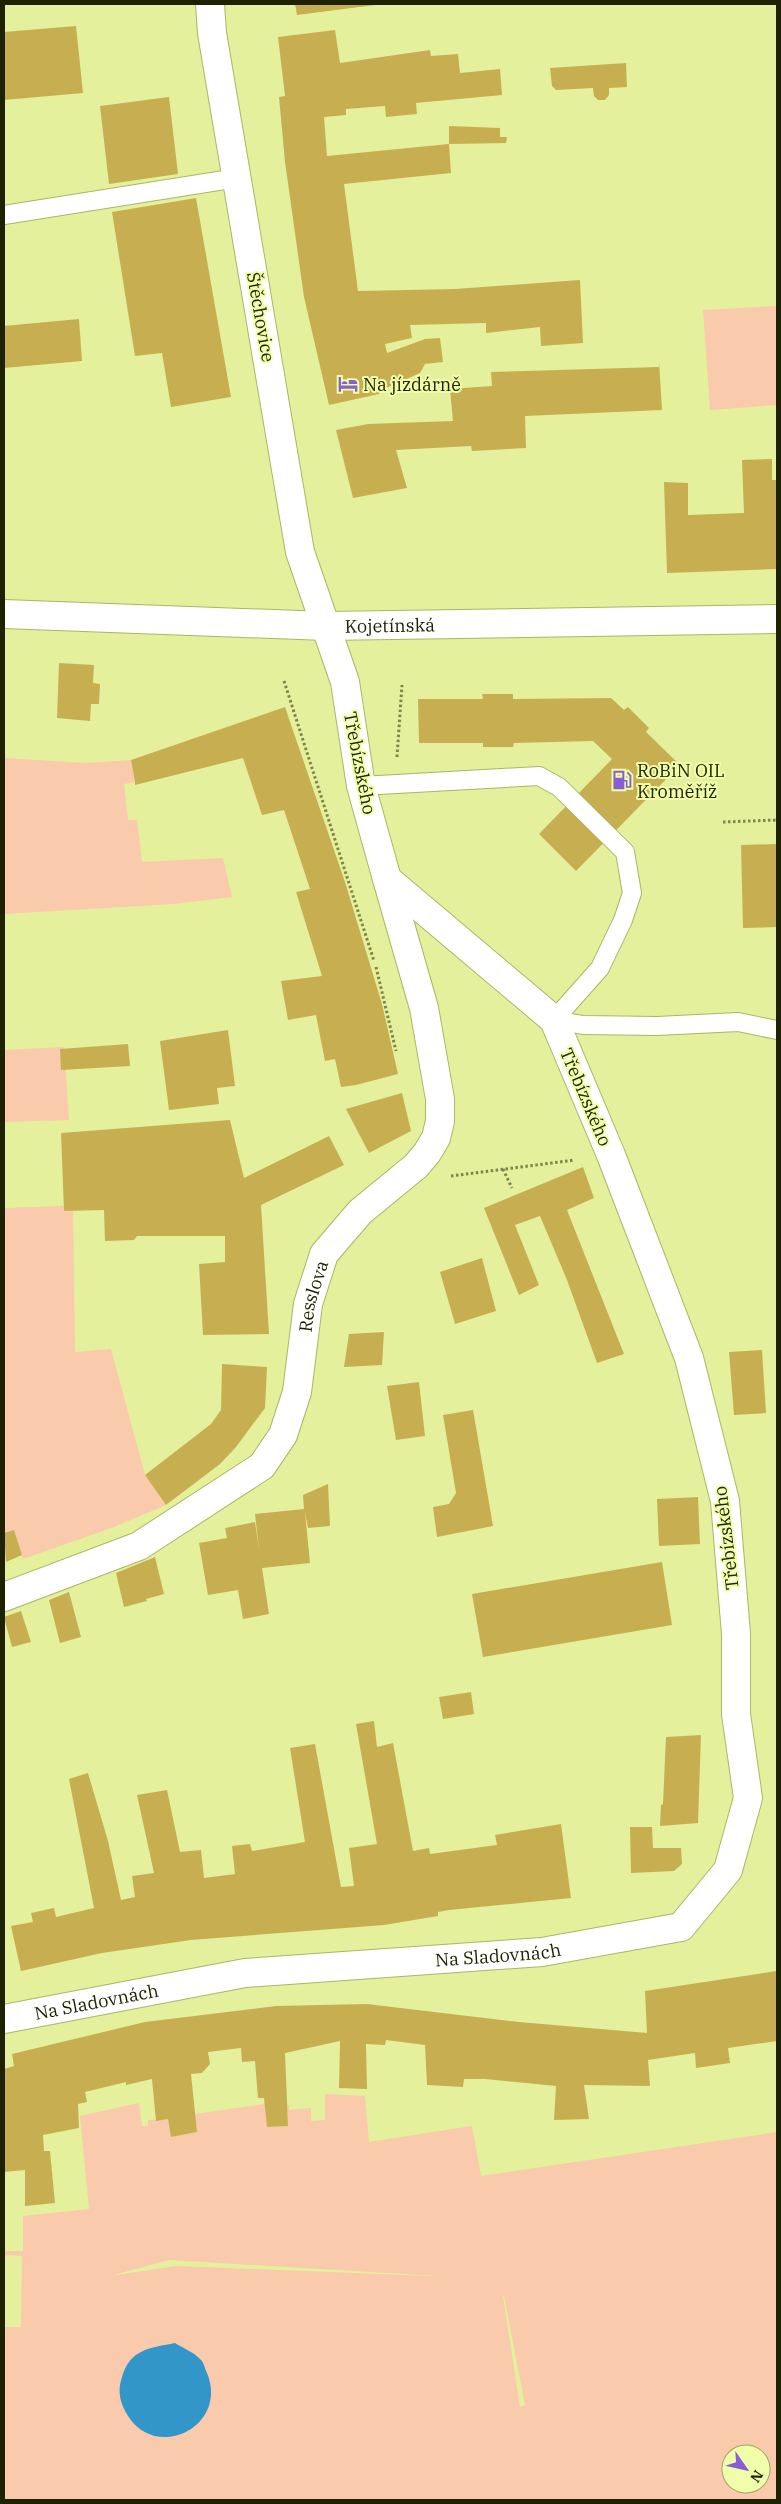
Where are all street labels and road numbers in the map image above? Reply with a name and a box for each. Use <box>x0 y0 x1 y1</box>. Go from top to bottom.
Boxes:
street label: Štěchovice <box>242 270 281 364</box>
street label: Kojetínská <box>344 613 435 637</box>
street label: Třebízského <box>339 709 381 817</box>
street label: Třebízského <box>555 1044 617 1150</box>
street label: Resslova <box>293 1257 333 1333</box>
street label: Třebízského <box>708 1485 744 1591</box>
street label: Na Sladovnách <box>434 1937 563 1971</box>
street label: Na Sladovnách <box>32 1978 160 2025</box>

